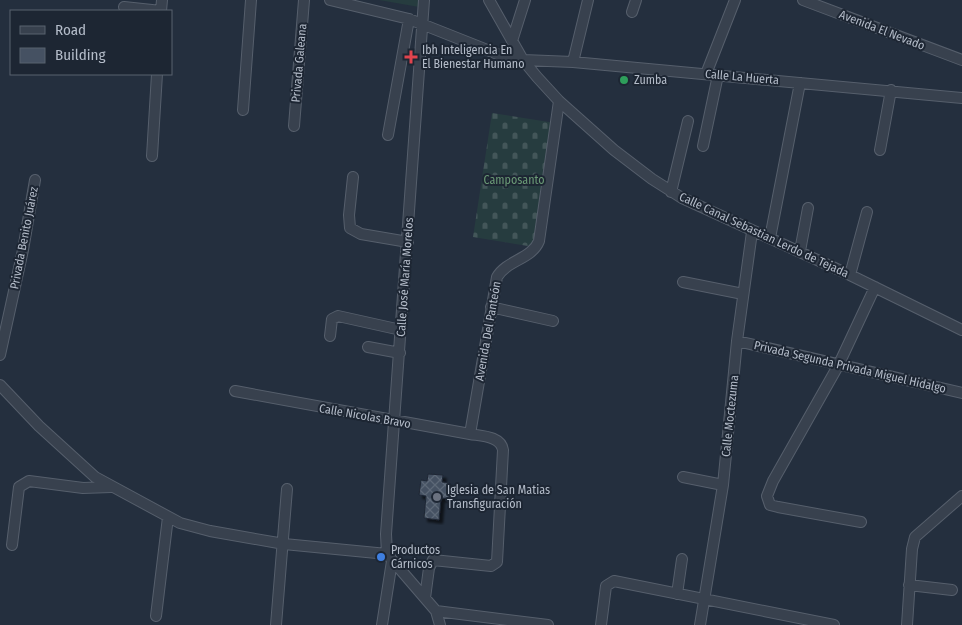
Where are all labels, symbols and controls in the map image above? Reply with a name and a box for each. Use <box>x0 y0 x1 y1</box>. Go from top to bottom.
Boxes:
street label: Avenida El Nevado <box>837 7 927 53</box>
legend <box>10 10 172 75</box>
text: Road <box>55 21 86 39</box>
street label: Privada Galeana <box>289 23 309 103</box>
place label: Ibh Inteligencia En El Bienestar Humano <box>422 43 524 71</box>
text: Building <box>55 46 106 64</box>
marker: Ibh Inteligencia En El Bienestar Humano <box>404 50 418 64</box>
street label: Calle La Huerta <box>704 67 780 87</box>
place label: Zumba <box>634 73 667 87</box>
marker: Zumba <box>618 74 630 86</box>
park label: Camposanto <box>483 173 545 187</box>
street label: Privada Benito Juárez <box>7 185 41 290</box>
street label: Calle Canal Sebastian Lerdo de Tejada <box>677 189 851 281</box>
street label: Calle José María Morelos <box>394 217 416 337</box>
street label: Avenida Del Panteón <box>472 280 504 382</box>
street label: Privada Segunda Privada Miguel Hidalgo <box>753 338 947 396</box>
street label: Calle Moctezuma <box>719 374 741 458</box>
street label: Calle Nicolas Bravo <box>318 401 412 431</box>
place label: Iglesia de San Matias Transfiguración <box>447 483 550 511</box>
marker: Iglesia de San Matias Transfiguración <box>431 491 443 503</box>
place label: Productos Cárnicos <box>391 543 440 571</box>
marker: Productos Cárnicos <box>375 551 387 563</box>

